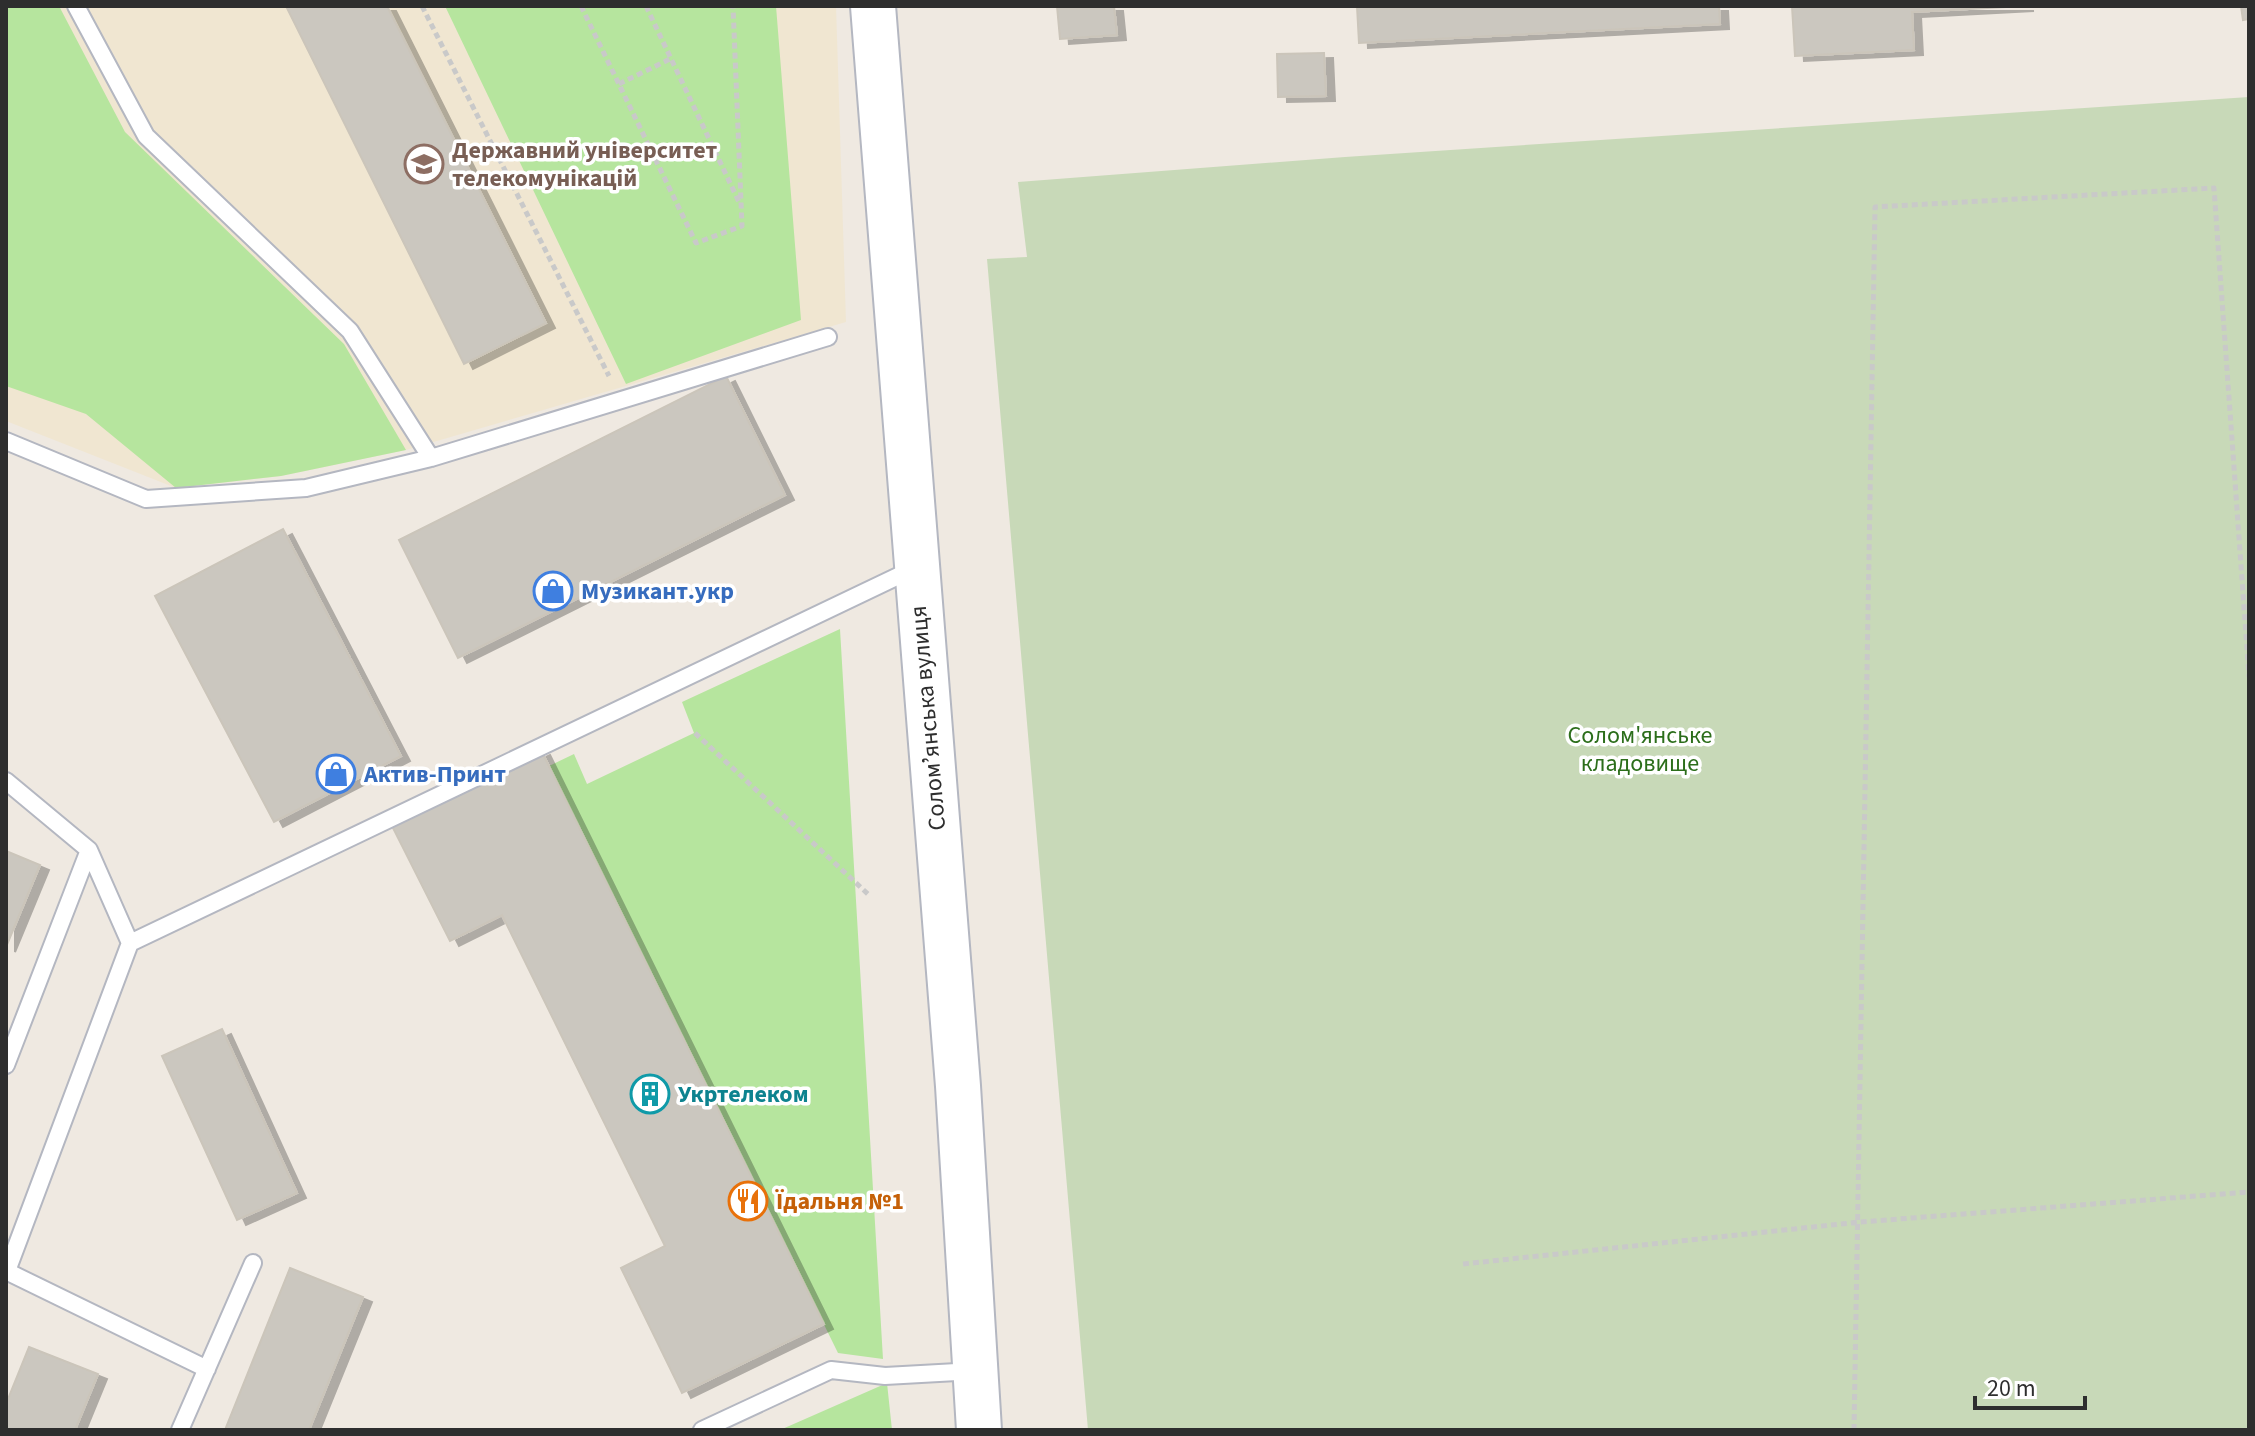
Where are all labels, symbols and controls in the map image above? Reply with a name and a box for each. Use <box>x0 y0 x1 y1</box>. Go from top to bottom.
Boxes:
place label: Державний університет телекомунікацій <box>452 133 718 196</box>
school or university icon: Державний університет телекомунікацій <box>403 143 445 185</box>
shop icon: Музикант.укр <box>532 570 574 612</box>
place label: Музикант.укр <box>581 574 734 609</box>
street label: Соломʼянська вулиця <box>901 604 955 832</box>
park label: Солом'янське кладовище <box>1568 718 1712 781</box>
shop icon: Актив-Принт <box>315 753 357 795</box>
place label: Актив-Принт <box>363 757 506 792</box>
building icon: Укртелеком <box>629 1073 671 1115</box>
place label: Укртелеком <box>678 1077 809 1112</box>
restaurant icon: Їдальня №1 <box>727 1180 769 1222</box>
place label: Їдальня №1 <box>775 1184 904 1219</box>
scale bar <box>1975 1360 2085 1410</box>
text: 20 m <box>1987 1371 2036 1406</box>

